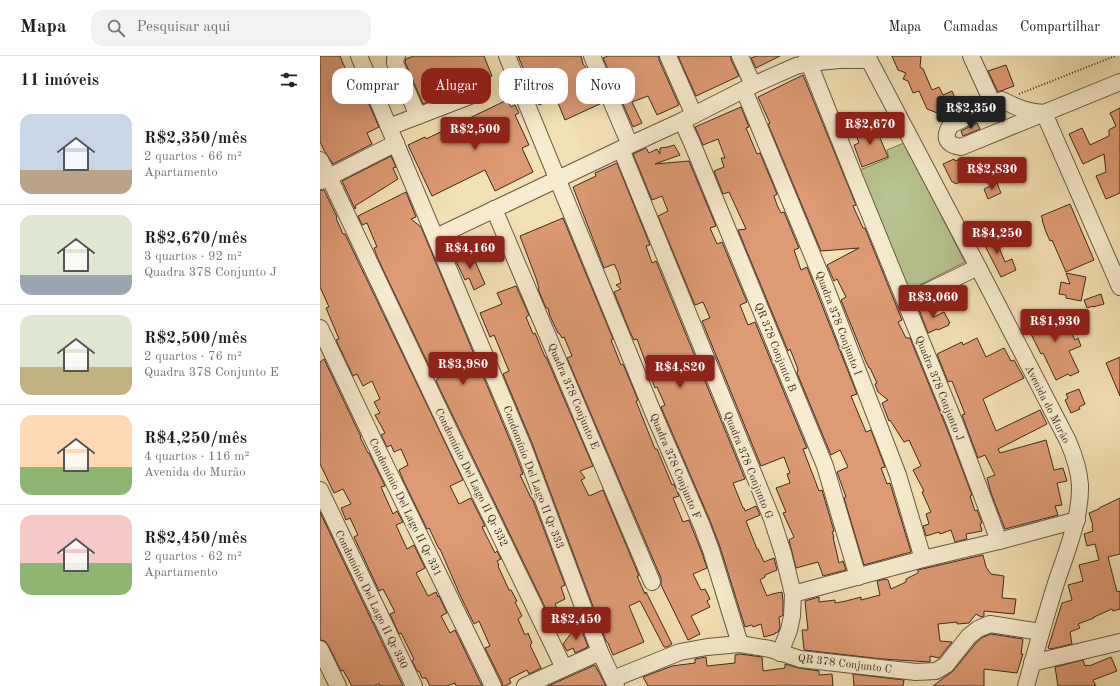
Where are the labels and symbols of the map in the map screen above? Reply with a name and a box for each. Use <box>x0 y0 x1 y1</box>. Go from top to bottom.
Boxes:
pin: R$2,350 <box>934 96 1008 130</box>
pin: R$2,670 <box>833 112 907 146</box>
pin: R$2,500 <box>438 117 512 151</box>
pin: R$2,830 <box>955 157 1029 191</box>
pin: R$4,250 <box>960 221 1034 255</box>
pin: R$4,160 <box>433 236 507 270</box>
street label: Quadra 378 Conjunto I <box>813 270 863 377</box>
pin: R$3,060 <box>896 285 970 319</box>
street label: QR 378 Conjunto B <box>752 301 797 394</box>
pin: R$1,930 <box>1018 309 1092 343</box>
street label: Quadra 378 Conjunto J <box>912 334 965 443</box>
street label: Quadra 378 Conjunto E <box>545 342 600 451</box>
pin: R$3,980 <box>426 352 500 386</box>
pin: R$4,820 <box>643 355 717 389</box>
street label: Avenida do Murão <box>1022 364 1071 445</box>
street label: Condomínio Del Lago II Qr 333 <box>500 404 565 551</box>
street label: Condomínio Del Lago II Qr 332 <box>432 407 509 548</box>
street label: Quadra 378 Conjunto G <box>721 410 774 521</box>
street label: Quadra 378 Conjunto F <box>647 412 702 521</box>
street label: Condomínio Del Lago II Qr 331 <box>366 437 443 578</box>
street label: Condomínio Del Lago II Qr 330 <box>332 529 409 670</box>
pin: R$2,450 <box>539 607 613 641</box>
street label: QR 378 Conjunto C <box>797 653 893 676</box>

